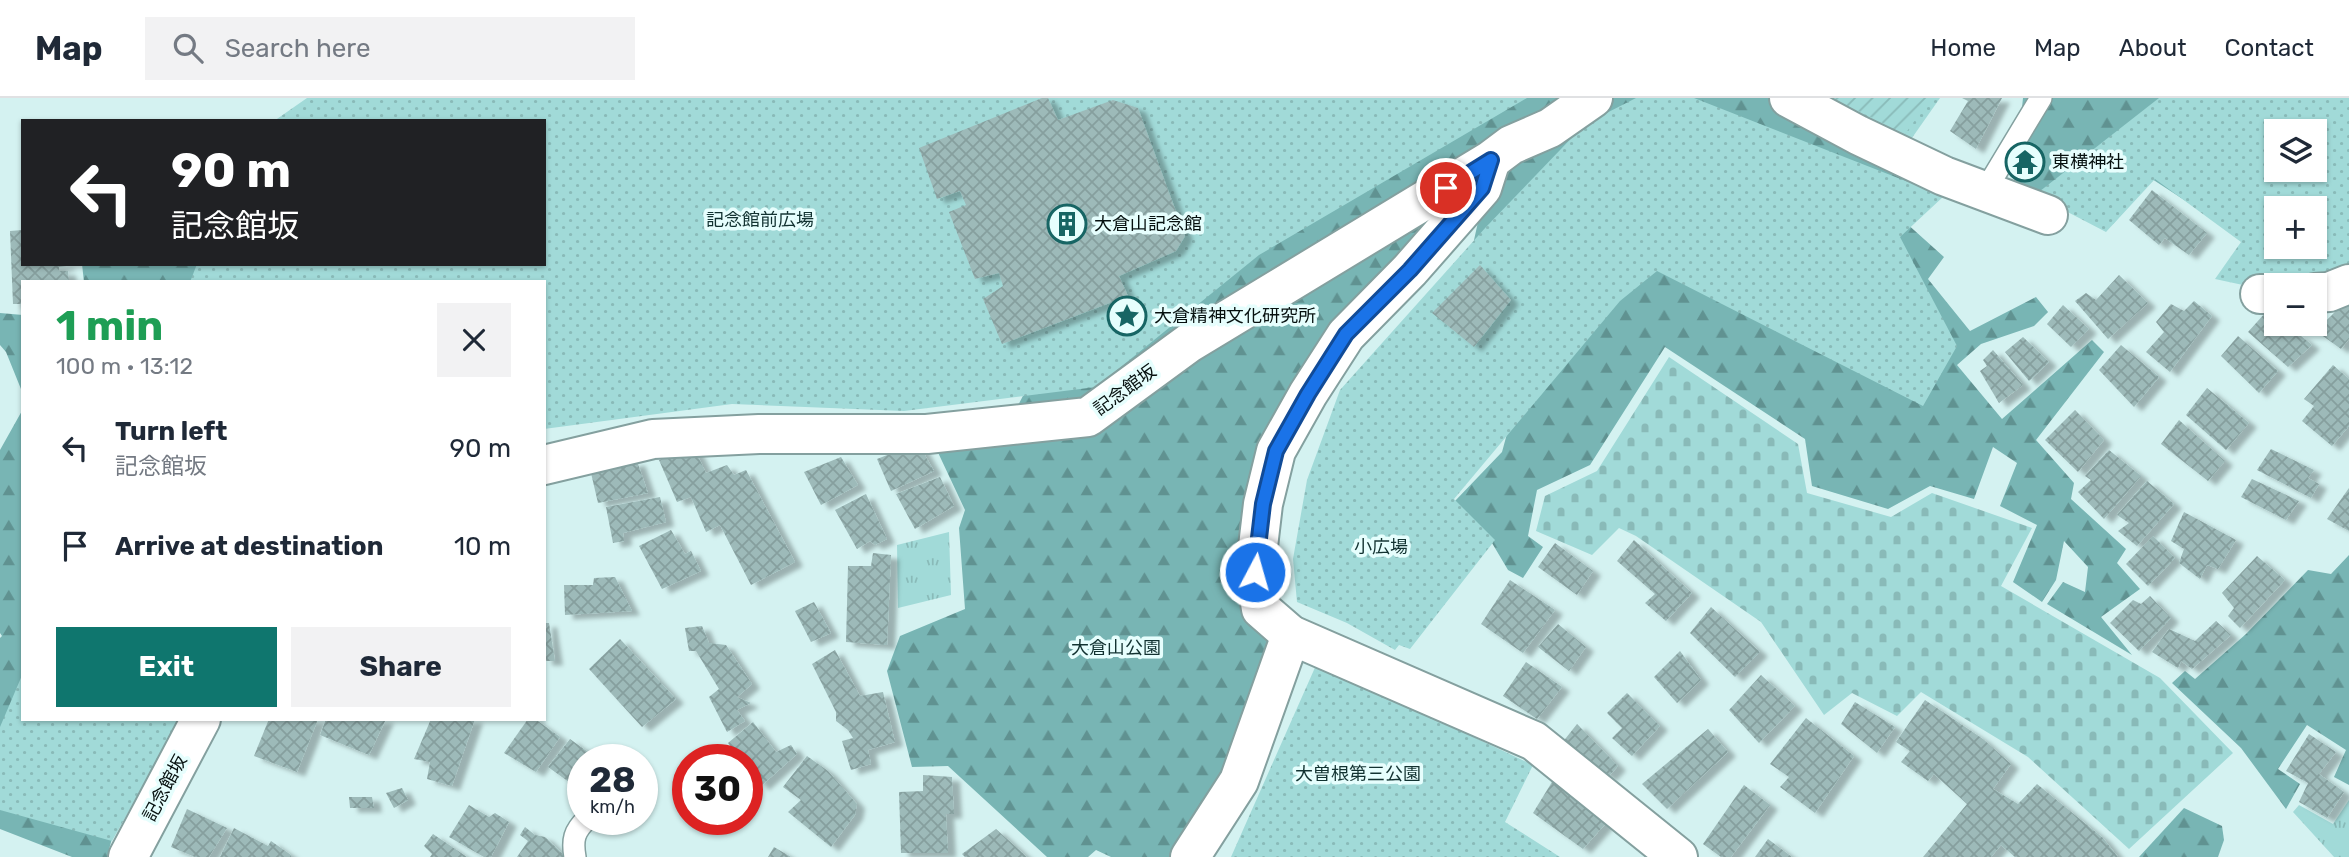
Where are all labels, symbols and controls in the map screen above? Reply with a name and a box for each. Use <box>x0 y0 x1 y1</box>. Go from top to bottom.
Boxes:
search box <box>145 17 635 80</box>
text: Map <box>35 29 103 68</box>
icon: search <box>169 29 207 67</box>
text: Search here <box>225 33 370 64</box>
text: Home <box>1930 34 1996 62</box>
text: Map <box>2034 34 2081 62</box>
text: About <box>2119 34 2187 62</box>
text: Contact <box>2225 34 2314 62</box>
map controls <box>2264 119 2327 336</box>
button: layers <box>2264 119 2327 182</box>
text: 90 m <box>171 141 291 199</box>
temple icon: 東横神社 <box>2004 141 2046 183</box>
icon: left <box>56 147 147 238</box>
place label: 東横神社 <box>2052 151 2124 173</box>
pin <box>1416 158 1476 218</box>
icon: arrive <box>1427 169 1465 207</box>
button: + <box>2264 196 2327 259</box>
building icon: 大倉山記念館 <box>1046 203 1088 245</box>
text: 記念館坂 <box>171 207 299 245</box>
park label: 記念館前広場 <box>706 209 814 231</box>
place label: 大倉山記念館 <box>1094 213 1202 235</box>
button: − <box>2264 273 2327 336</box>
place icon: 大倉精神文化研究所 <box>1106 295 1148 337</box>
text: 1 min <box>56 301 163 351</box>
button: close <box>437 303 511 377</box>
place label: 大倉精神文化研究所 <box>1154 305 1316 327</box>
text: 100 m · 13:12 <box>56 352 193 380</box>
street label: 記念館坂 <box>1089 360 1161 420</box>
text: Turn left <box>115 416 227 447</box>
icon: left <box>56 429 94 467</box>
text: 90 m <box>450 433 511 464</box>
text: 記念館坂 <box>115 452 207 480</box>
icon: arrive <box>56 527 94 565</box>
text: Arrive at destination <box>115 531 383 562</box>
text: 10 m <box>454 531 511 562</box>
position arrow <box>1218 535 1292 609</box>
park label: 小広場 <box>1354 536 1408 558</box>
button: Exit <box>56 627 277 707</box>
button: Share <box>291 627 511 707</box>
park label: 大倉山公園 <box>1071 637 1161 659</box>
speed limit sign: 30 <box>672 744 763 835</box>
street label: 記念館坂 <box>138 751 192 825</box>
text: 28 <box>589 759 636 801</box>
park label: 大曽根第三公園 <box>1295 763 1421 785</box>
text: km/h <box>590 796 635 818</box>

